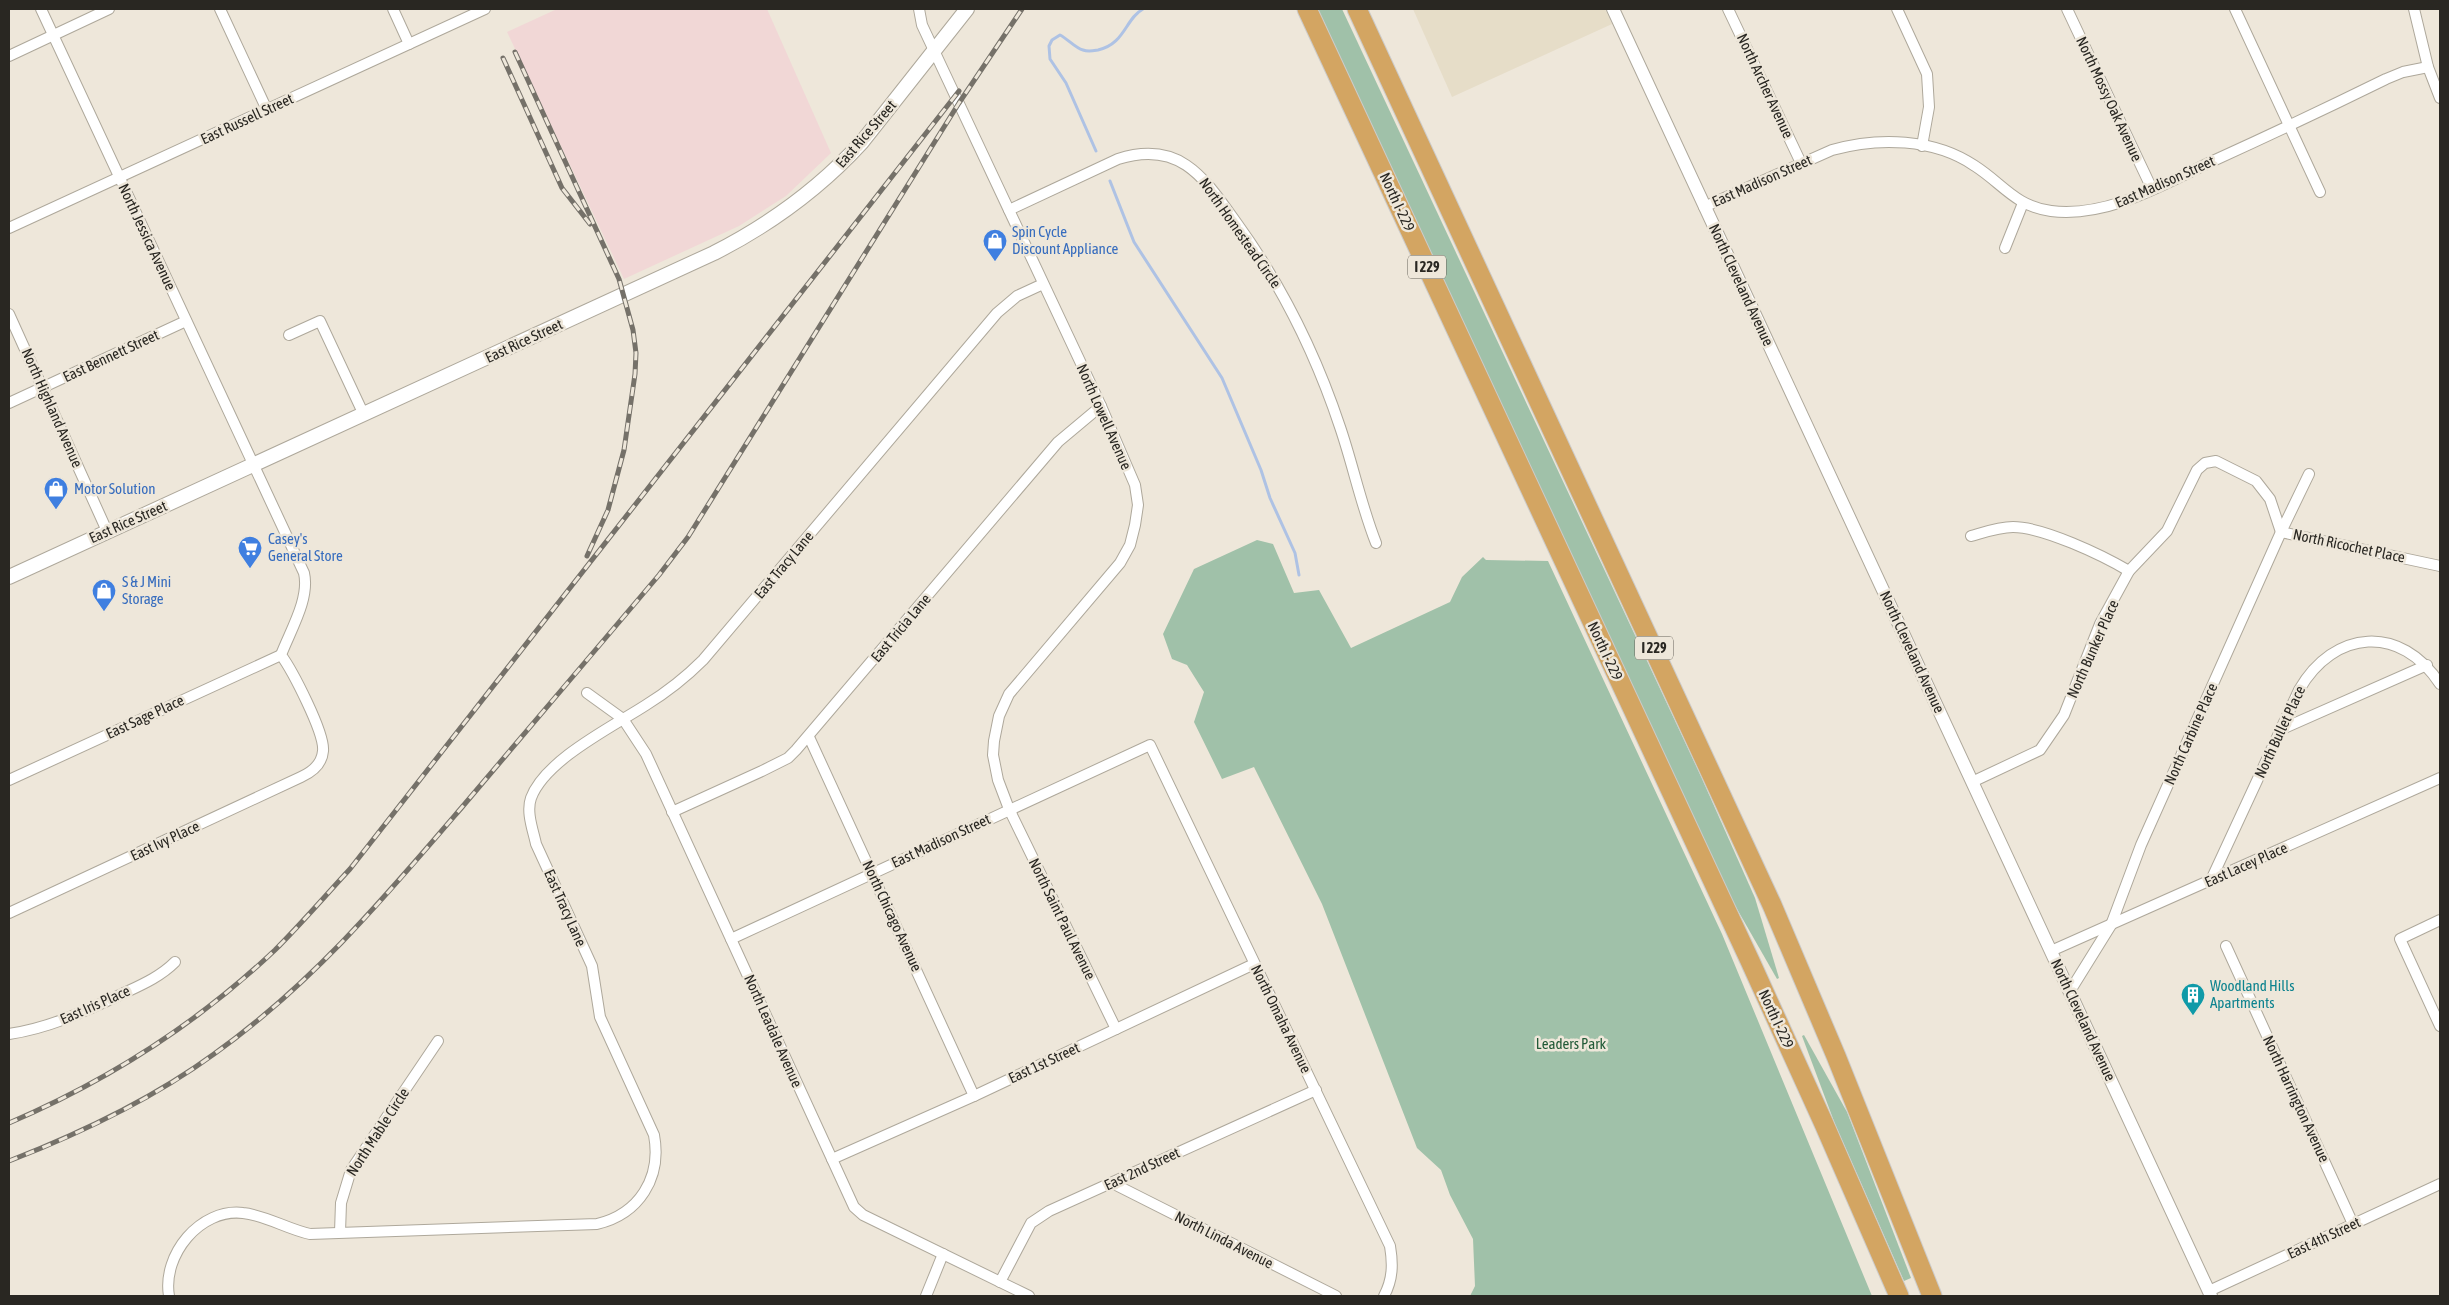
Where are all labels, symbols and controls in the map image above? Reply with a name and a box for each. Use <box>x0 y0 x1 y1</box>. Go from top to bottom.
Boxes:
street label: North Archer Avenue <box>1734 31 1797 141</box>
street label: North Mossy Oak Avenue <box>2073 34 2146 164</box>
street label: East Russell Street <box>198 90 296 147</box>
street label: East Rice Street <box>832 97 899 171</box>
street label: East Madison Street <box>1709 151 1814 210</box>
street label: East Madison Street <box>2112 152 2217 211</box>
street label: North I-229 <box>1377 170 1418 234</box>
street label: North Homestead Circle <box>1196 174 1285 291</box>
street label: North Jessica Avenue <box>115 181 180 293</box>
street label: North Cleveland Avenue <box>1706 221 1777 349</box>
place label: Spin Cycle Discount Appliance <box>1012 223 1118 257</box>
shop icon: Spin Cycle Discount Appliance <box>982 228 1008 262</box>
road number: I 229 <box>1408 256 1446 278</box>
street label: East Rice Street <box>482 315 565 366</box>
street label: East Bennett Street <box>60 326 161 385</box>
street label: North Highland Avenue <box>19 346 86 470</box>
street label: North Lowell Avenue <box>1074 361 1135 472</box>
shop icon: Motor Solution <box>43 476 69 510</box>
place label: Motor Solution <box>74 480 155 497</box>
street label: East Rice Street <box>86 497 169 546</box>
street label: North Ricochet Place <box>2292 525 2407 566</box>
street label: East Tracy Lane <box>751 527 817 602</box>
place label: Casey's General Store <box>268 530 343 564</box>
supermarket icon: Casey's General Store <box>237 535 263 569</box>
place label: S & J Mini Storage <box>122 573 171 607</box>
shop icon: S & J Mini Storage <box>91 578 117 612</box>
street label: North Cleveland Avenue <box>1877 588 1948 716</box>
street label: East Tricia Lane <box>867 590 934 665</box>
street label: North Bunker Place <box>2063 597 2122 701</box>
street label: North I-229 <box>1585 619 1626 683</box>
road number: I 229 <box>1635 636 1673 660</box>
street label: North Carbine Place <box>2161 680 2221 787</box>
street label: North Bullet Place <box>2251 683 2308 781</box>
street label: East Sage Place <box>103 691 187 742</box>
street label: East Madison Street <box>889 810 993 871</box>
street label: East Ivy Place <box>128 817 202 864</box>
street label: East Lacey Place <box>2202 839 2290 890</box>
street label: North Saint Paul Avenue <box>1026 855 1099 982</box>
street label: North Chicago Avenue <box>859 858 926 974</box>
street label: East Tracy Lane <box>541 867 590 949</box>
street label: North Cleveland Avenue <box>2048 956 2119 1084</box>
street label: North Omaha Avenue <box>1248 962 1315 1076</box>
street label: North Leadale Avenue <box>741 972 806 1090</box>
place label: Woodland Hills Apartments <box>2210 977 2294 1011</box>
street label: East Iris Place <box>57 982 133 1028</box>
building icon: Woodland Hills Apartments <box>2180 982 2206 1016</box>
street label: North I-229 <box>1756 987 1797 1051</box>
street label: North Harrington Avenue <box>2260 1033 2333 1165</box>
park label: Leaders Park <box>1536 1035 1607 1052</box>
street label: East 1st Street <box>1005 1039 1082 1086</box>
street label: North Mable Circle <box>343 1084 412 1179</box>
street label: East 2nd Street <box>1101 1144 1182 1193</box>
street label: North Linda Avenue <box>1172 1207 1276 1272</box>
street label: East 4th Street <box>2285 1213 2363 1262</box>

